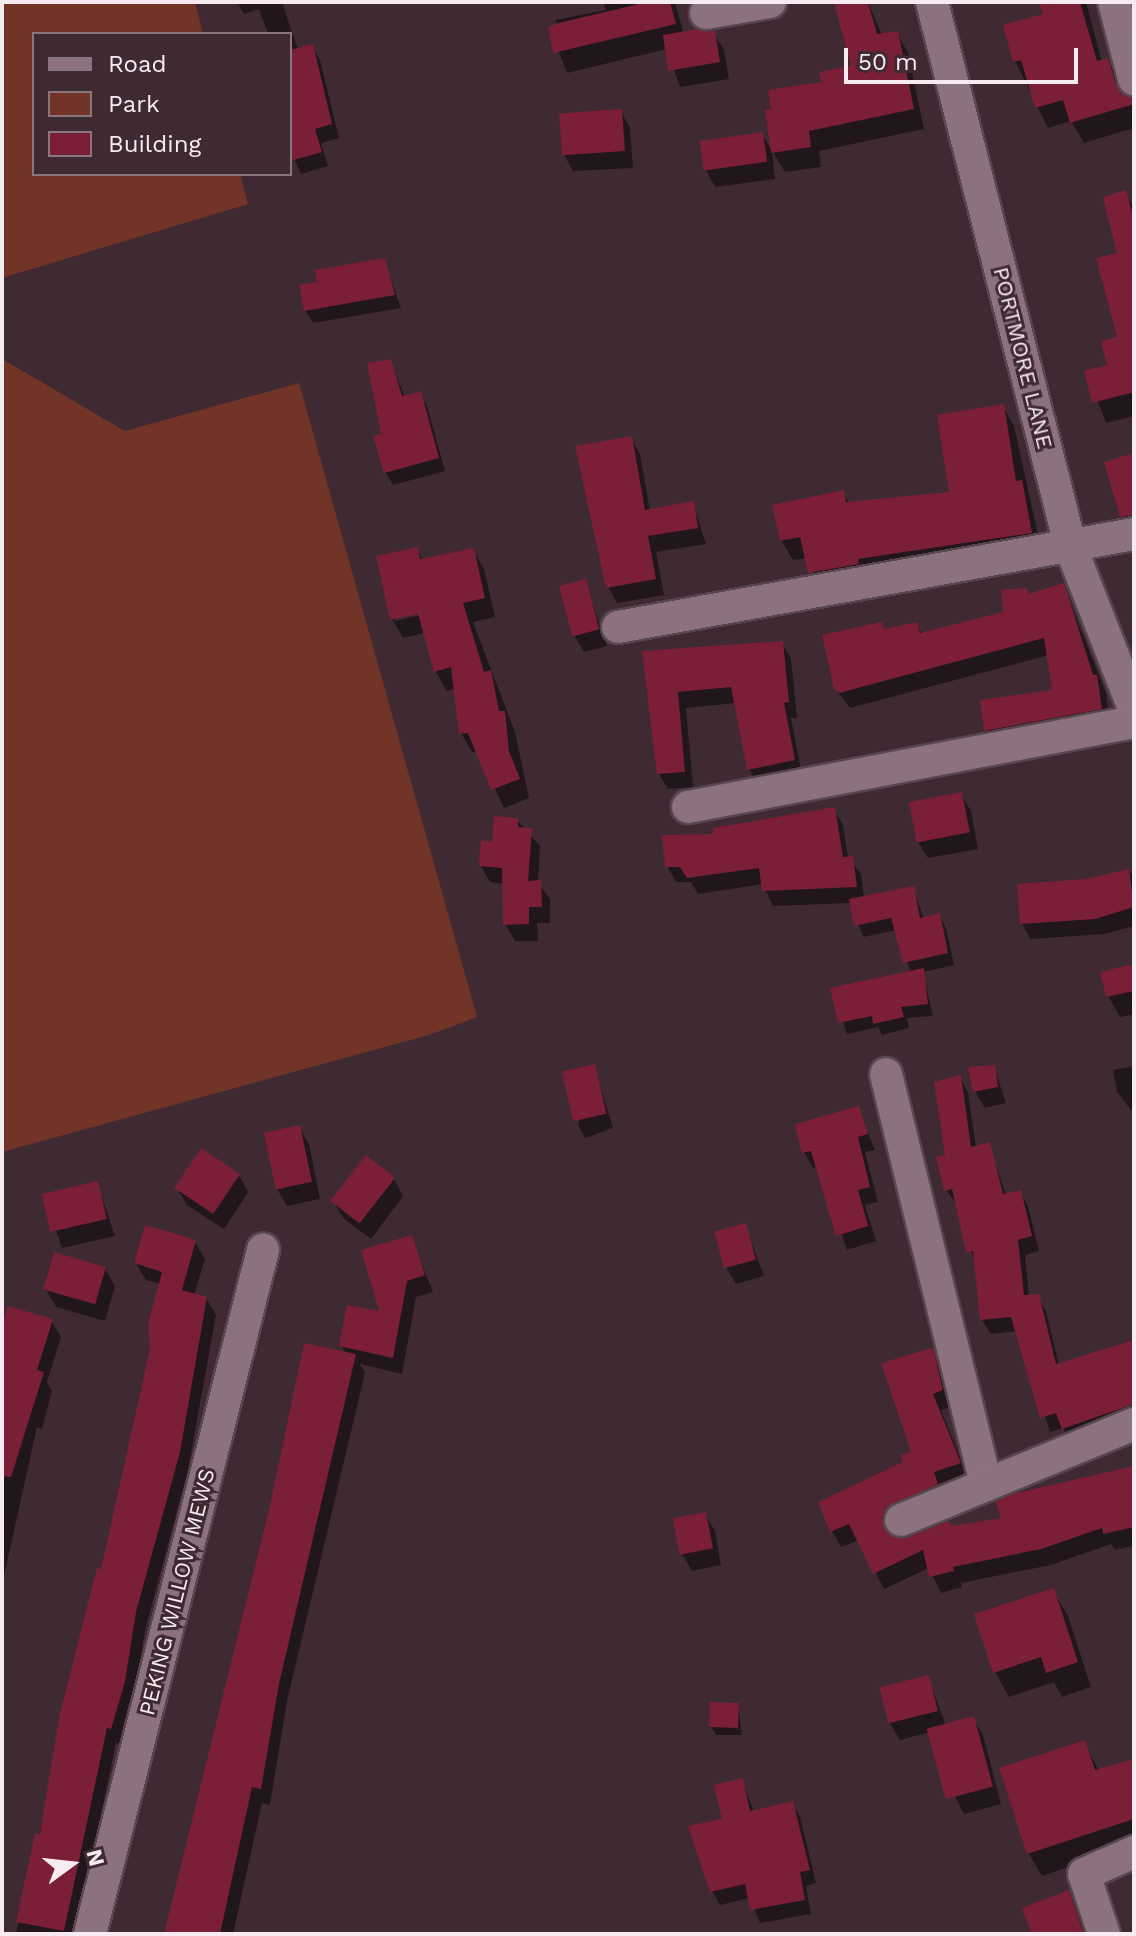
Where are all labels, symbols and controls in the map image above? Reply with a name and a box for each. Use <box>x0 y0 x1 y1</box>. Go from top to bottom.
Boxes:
legend <box>32 32 292 176</box>
scale bar <box>848 32 1082 82</box>
text: 50 m <box>858 48 918 76</box>
text: Road <box>108 50 167 78</box>
text: Park <box>108 90 160 118</box>
text: Building <box>108 130 201 158</box>
street label: PORTMORE LANE <box>988 264 1058 452</box>
street label: PEKING WILLOW MEWS <box>133 1465 221 1719</box>
north arrow <box>32 1824 112 1904</box>
text: N <box>81 1847 110 1869</box>

